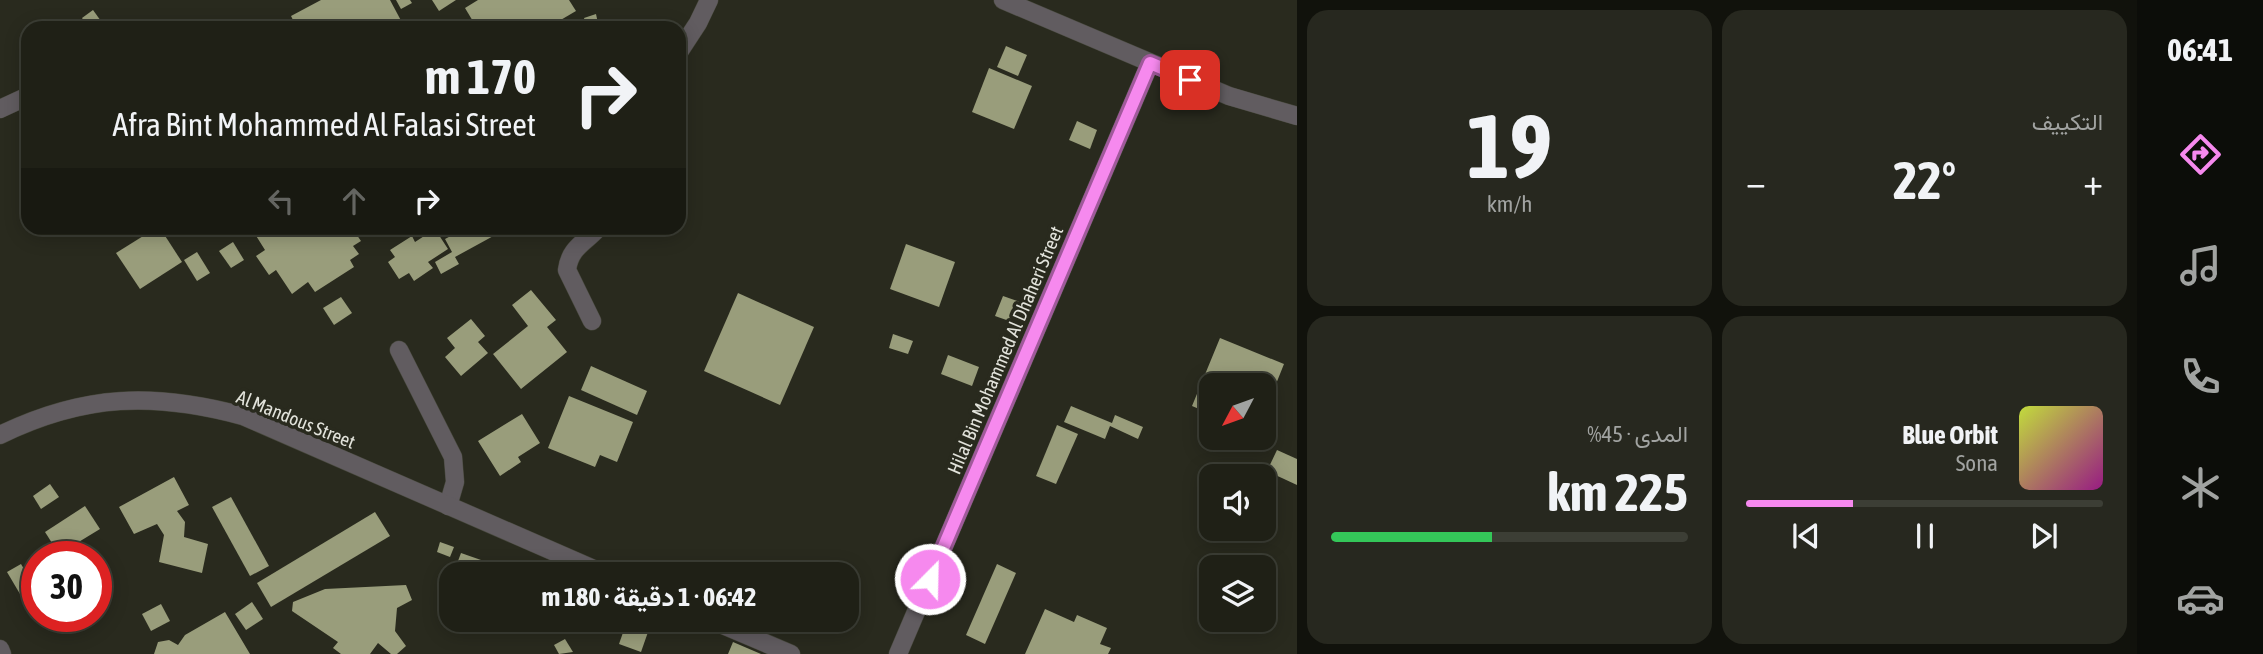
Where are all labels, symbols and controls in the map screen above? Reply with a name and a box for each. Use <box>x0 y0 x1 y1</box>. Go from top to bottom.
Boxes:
text: 06:41 <box>2167 31 2233 68</box>
text: 170 m <box>425 48 536 104</box>
icon: right <box>560 49 651 140</box>
pin <box>1160 50 1220 110</box>
icon: arrive <box>1171 61 1209 99</box>
text: 19 <box>1467 93 1552 197</box>
text: Afra Bint Mohammed Al Falasi Street <box>113 106 536 143</box>
text: التكييف <box>2032 109 2103 135</box>
icon: directions <box>2176 130 2225 179</box>
text: 22° <box>1893 150 1956 210</box>
text: − <box>1746 160 1766 203</box>
text: + <box>2083 160 2103 203</box>
icon: left <box>262 182 300 220</box>
icon: ahead <box>335 182 373 220</box>
icon: right <box>408 182 446 220</box>
text: km/h <box>1487 191 1532 217</box>
street label: Hilal Bin Mohammed Al Dhaheri Street <box>943 223 1067 477</box>
icon: music <box>2176 241 2225 290</box>
icon: phone <box>2176 352 2225 401</box>
north arrow <box>1199 373 1276 450</box>
map controls <box>1199 373 1276 632</box>
street label: Al Mandous Street <box>234 385 358 453</box>
text: Blue Orbit <box>1902 420 1998 450</box>
text: المدى · 45% <box>1587 421 1688 447</box>
text: Sona <box>1956 450 1998 476</box>
text: 225 km <box>1547 462 1688 522</box>
icon: climate <box>2176 463 2225 512</box>
button: sound <box>1199 464 1276 541</box>
icon: previous <box>1787 517 1825 555</box>
icon: pause <box>1906 517 1944 555</box>
icon: next <box>2025 517 2063 555</box>
speed limit sign: 30 <box>21 541 112 632</box>
position arrow <box>893 542 967 616</box>
button: layers <box>1199 555 1276 632</box>
icon: car <box>2176 574 2225 623</box>
text: 06:42 · 1 دقيقة · 180 m <box>542 582 756 612</box>

